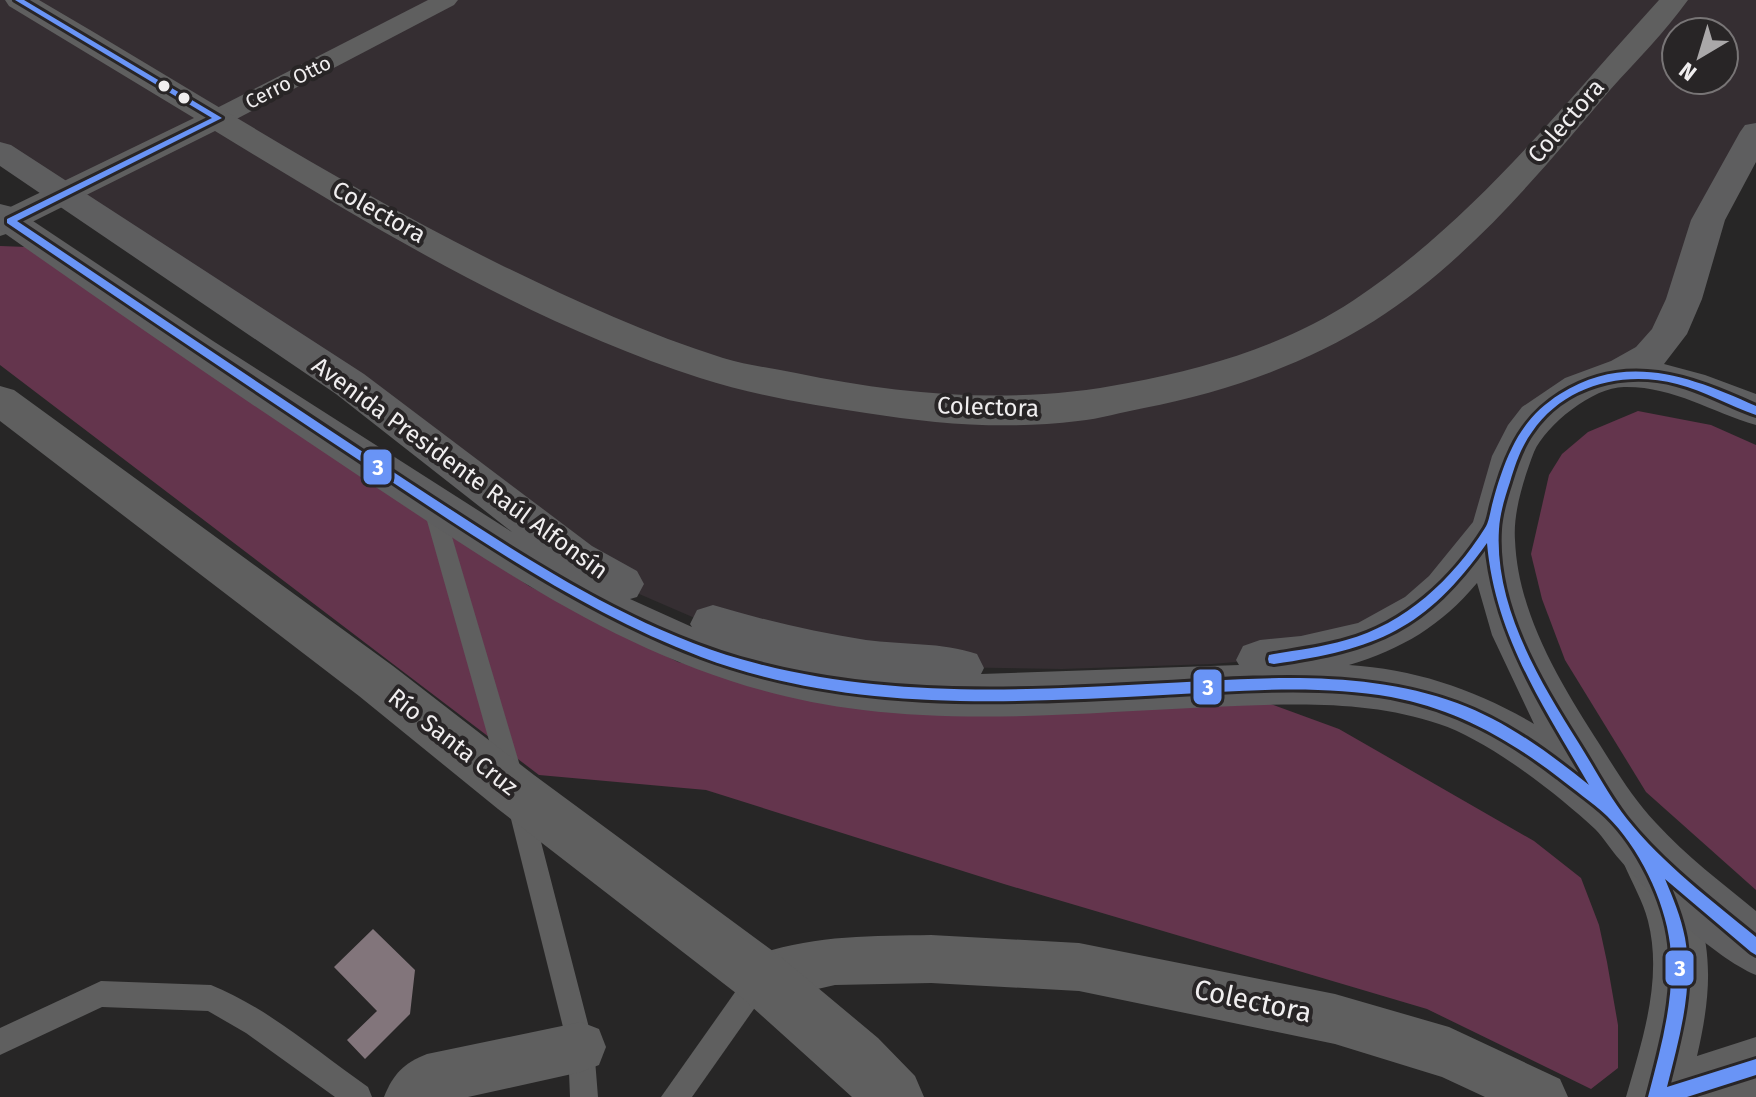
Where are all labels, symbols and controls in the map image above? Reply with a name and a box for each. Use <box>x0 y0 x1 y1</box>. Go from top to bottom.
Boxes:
north arrow <box>1660 16 1740 96</box>
street label: Cerro Otto <box>241 50 335 114</box>
text: N <box>1674 56 1702 86</box>
street label: Colectora <box>1522 73 1610 169</box>
unlabelled marker <box>156 78 172 94</box>
unlabelled marker <box>176 90 192 106</box>
street label: Colectora <box>327 175 431 249</box>
street label: Avenida Presidente Raúl Alfonsín <box>307 351 613 585</box>
street label: Colectora <box>936 391 1040 423</box>
line badge: 3 <box>362 448 393 486</box>
text: 3 <box>371 454 384 481</box>
line badge: 3 <box>1192 668 1223 706</box>
text: 3 <box>1201 674 1214 701</box>
street label: Río Santa Cruz <box>383 683 523 801</box>
line badge: 3 <box>1664 949 1695 987</box>
text: 3 <box>1673 955 1686 982</box>
street label: Colectora <box>1191 972 1315 1030</box>

